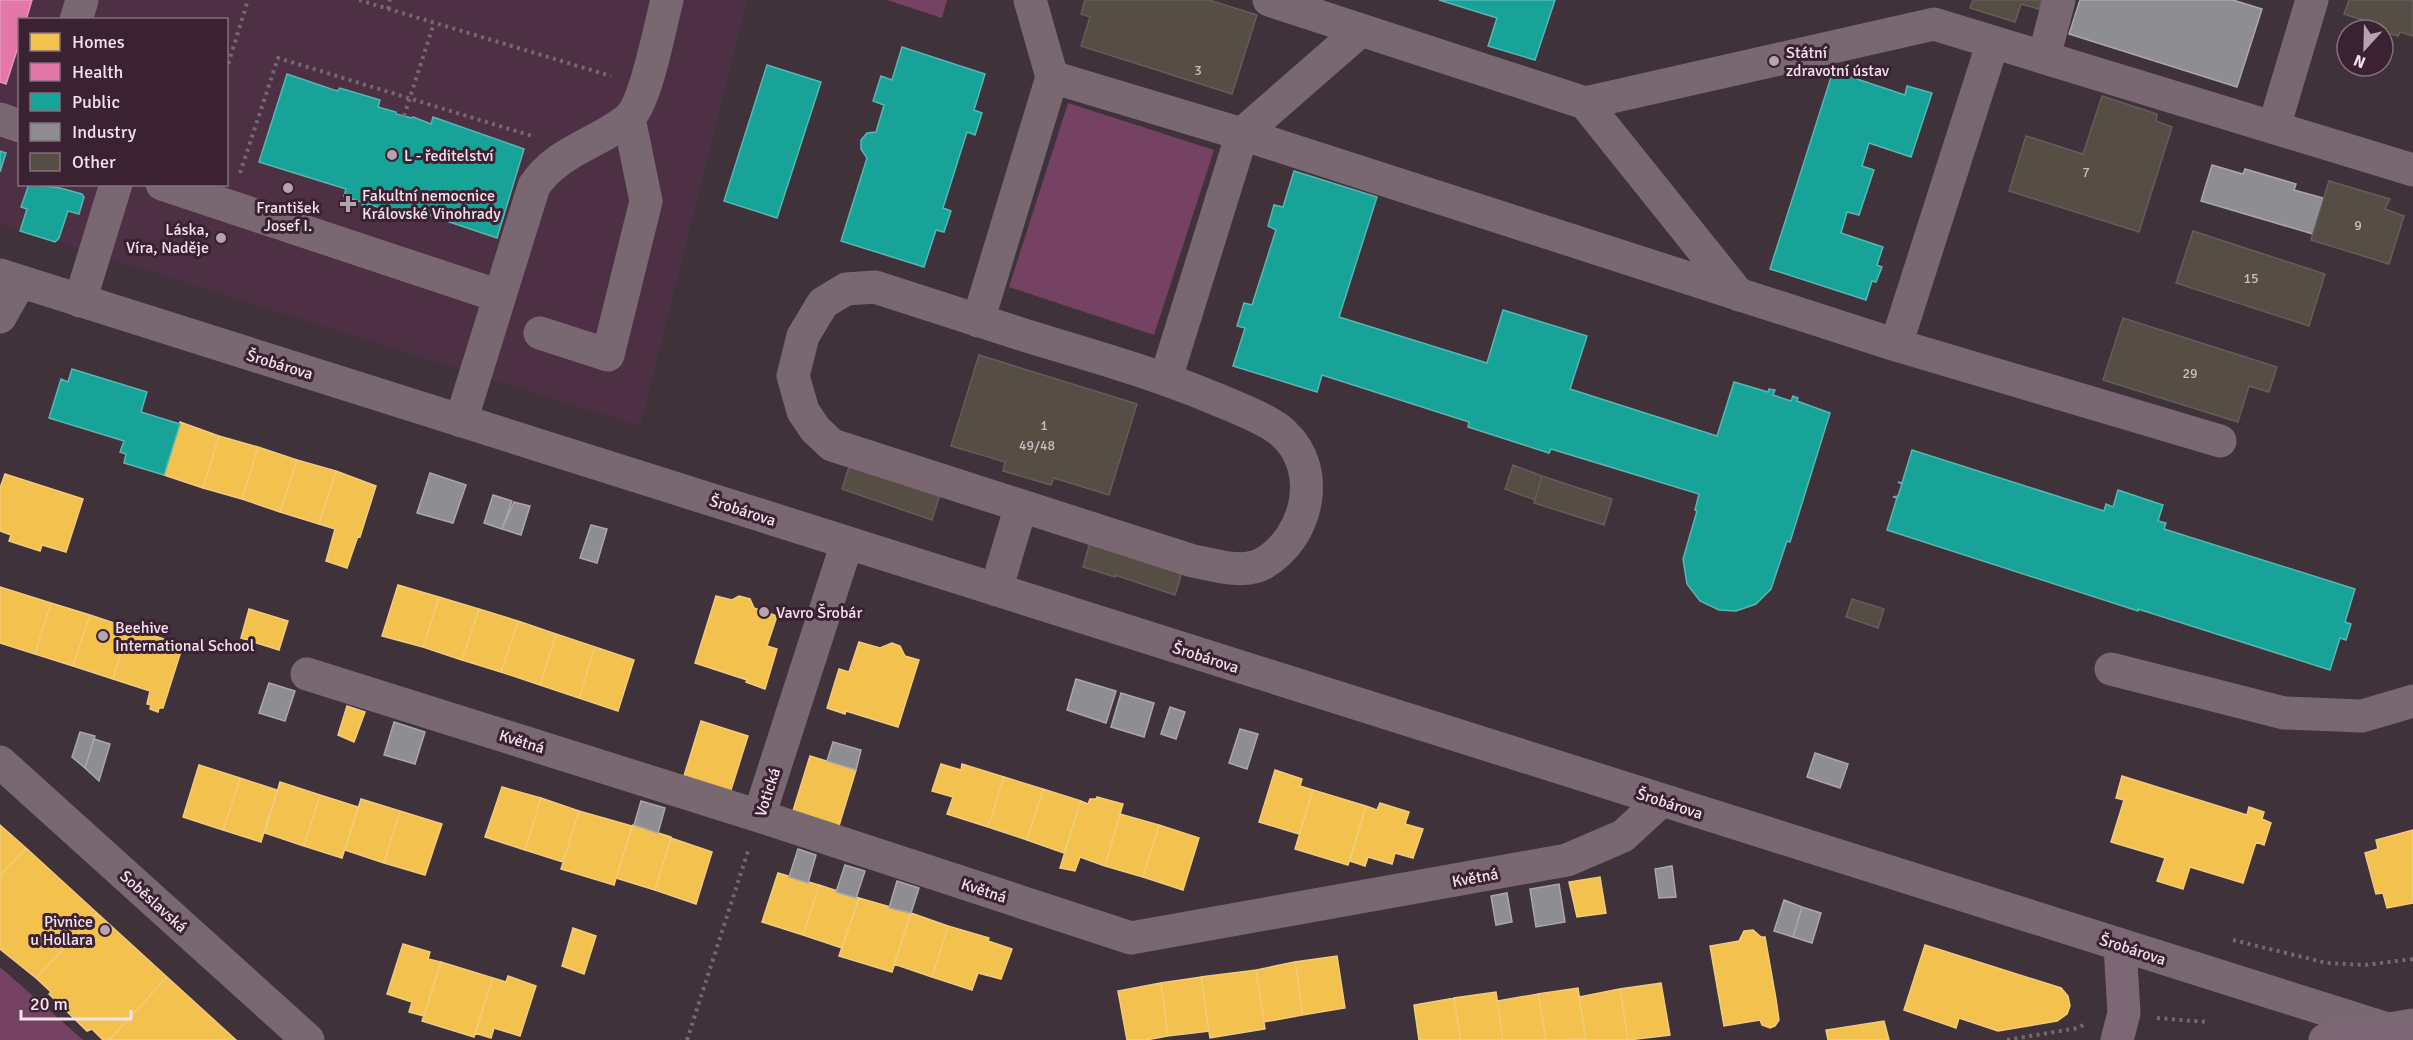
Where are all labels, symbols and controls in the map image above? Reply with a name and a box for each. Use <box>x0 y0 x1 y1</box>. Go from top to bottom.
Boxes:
legend <box>18 18 228 186</box>
north arrow <box>2335 18 2395 78</box>
text: Homes <box>72 31 125 53</box>
place label: Státní zdravotní ústav <box>1786 43 1890 81</box>
text: N <box>2351 50 2369 72</box>
marker: Státní zdravotní ústav <box>1767 54 1781 68</box>
text: Health <box>72 61 123 83</box>
house number: 3 <box>1194 62 1202 79</box>
text: Public <box>72 91 120 113</box>
text: Industry <box>72 121 137 143</box>
place label: L - ředitelství <box>404 146 494 166</box>
marker: L - ředitelství <box>385 148 399 162</box>
text: Other <box>72 151 116 173</box>
house number: 7 <box>2082 164 2090 181</box>
marker: František Josef I. <box>281 181 295 195</box>
place label: Fakultní nemocnice Královské Vinohrady <box>362 186 501 224</box>
marker: Fakultní nemocnice Královské Vinohrady <box>339 195 357 213</box>
place label: František Josef I. <box>256 198 320 236</box>
house number: 9 <box>2354 217 2362 234</box>
place label: Láska, Víra, Naděje <box>126 220 209 258</box>
marker: Láska, Víra, Naděje <box>214 231 228 245</box>
house number: 15 <box>2243 270 2259 287</box>
street label: Šrobárova <box>244 345 315 385</box>
house number: 29 <box>2182 365 2198 382</box>
house number: 1 <box>1040 417 1048 434</box>
house number: 49/48 <box>1019 437 1055 454</box>
street label: Šrobárova <box>707 491 778 531</box>
place label: Vavro Šrobár <box>776 603 862 623</box>
marker: Vavro Šrobár <box>757 605 771 619</box>
place label: Beehive International School <box>115 618 255 656</box>
marker: Beehive International School <box>96 629 110 643</box>
street label: Šrobárova <box>1170 638 1241 678</box>
street label: Květná <box>496 726 547 758</box>
street label: Votická <box>751 765 785 819</box>
street label: Šrobárova <box>1634 784 1705 824</box>
street label: Květná <box>1450 864 1500 892</box>
street label: Soběslavská <box>116 866 191 937</box>
street label: Květná <box>958 874 1009 908</box>
place label: Pivnice u Hollara <box>30 912 93 950</box>
marker: Pivnice u Hollara <box>98 923 112 937</box>
street label: Šrobárova <box>2097 930 2168 970</box>
scale bar <box>21 983 130 1021</box>
text: 20 m <box>30 993 68 1015</box>

